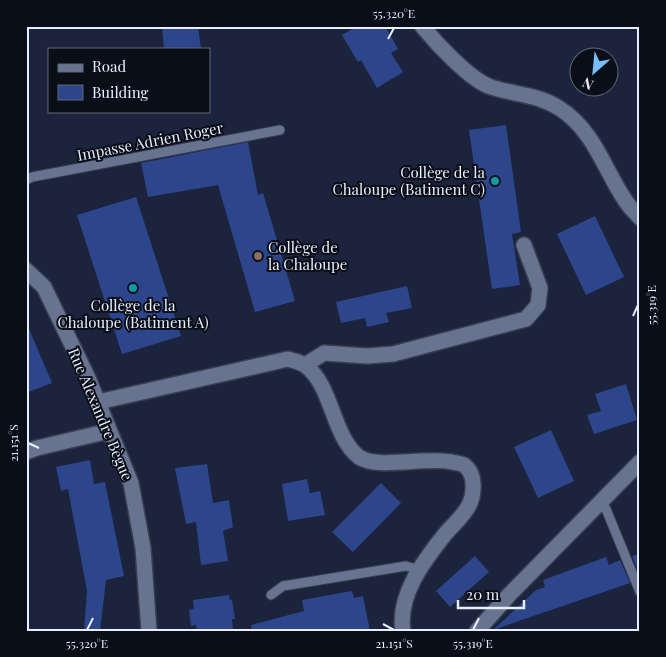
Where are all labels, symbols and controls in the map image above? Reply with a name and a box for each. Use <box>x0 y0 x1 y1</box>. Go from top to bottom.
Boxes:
text: 55.320°E <box>373 5 415 21</box>
legend <box>48 48 210 112</box>
north arrow <box>568 48 618 98</box>
text: Road <box>92 56 126 76</box>
text: N <box>579 73 597 95</box>
text: Building <box>92 82 149 102</box>
street label: Impasse Adrien Roger <box>75 117 225 165</box>
place label: Collège de la Chaloupe (Batiment C) <box>332 162 486 199</box>
marker: Collège de la Chaloupe (Batiment C) <box>489 175 501 187</box>
place label: Collège de la Chaloupe <box>268 237 347 274</box>
marker: Collège de la Chaloupe <box>252 250 264 262</box>
marker: Collège de la Chaloupe (Batiment A) <box>127 282 139 294</box>
text: 55.319°E <box>643 285 659 325</box>
place label: Collège de la Chaloupe (Batiment A) <box>57 295 209 332</box>
street label: Rue Alexandre Bègue <box>64 345 138 483</box>
text: 21.151°S <box>5 424 21 462</box>
scale bar <box>458 577 525 609</box>
text: 20 m <box>466 584 500 604</box>
text: 55.320°E <box>66 635 108 651</box>
text: 21.151°S <box>375 635 413 651</box>
text: 55.319°E <box>453 635 493 651</box>

